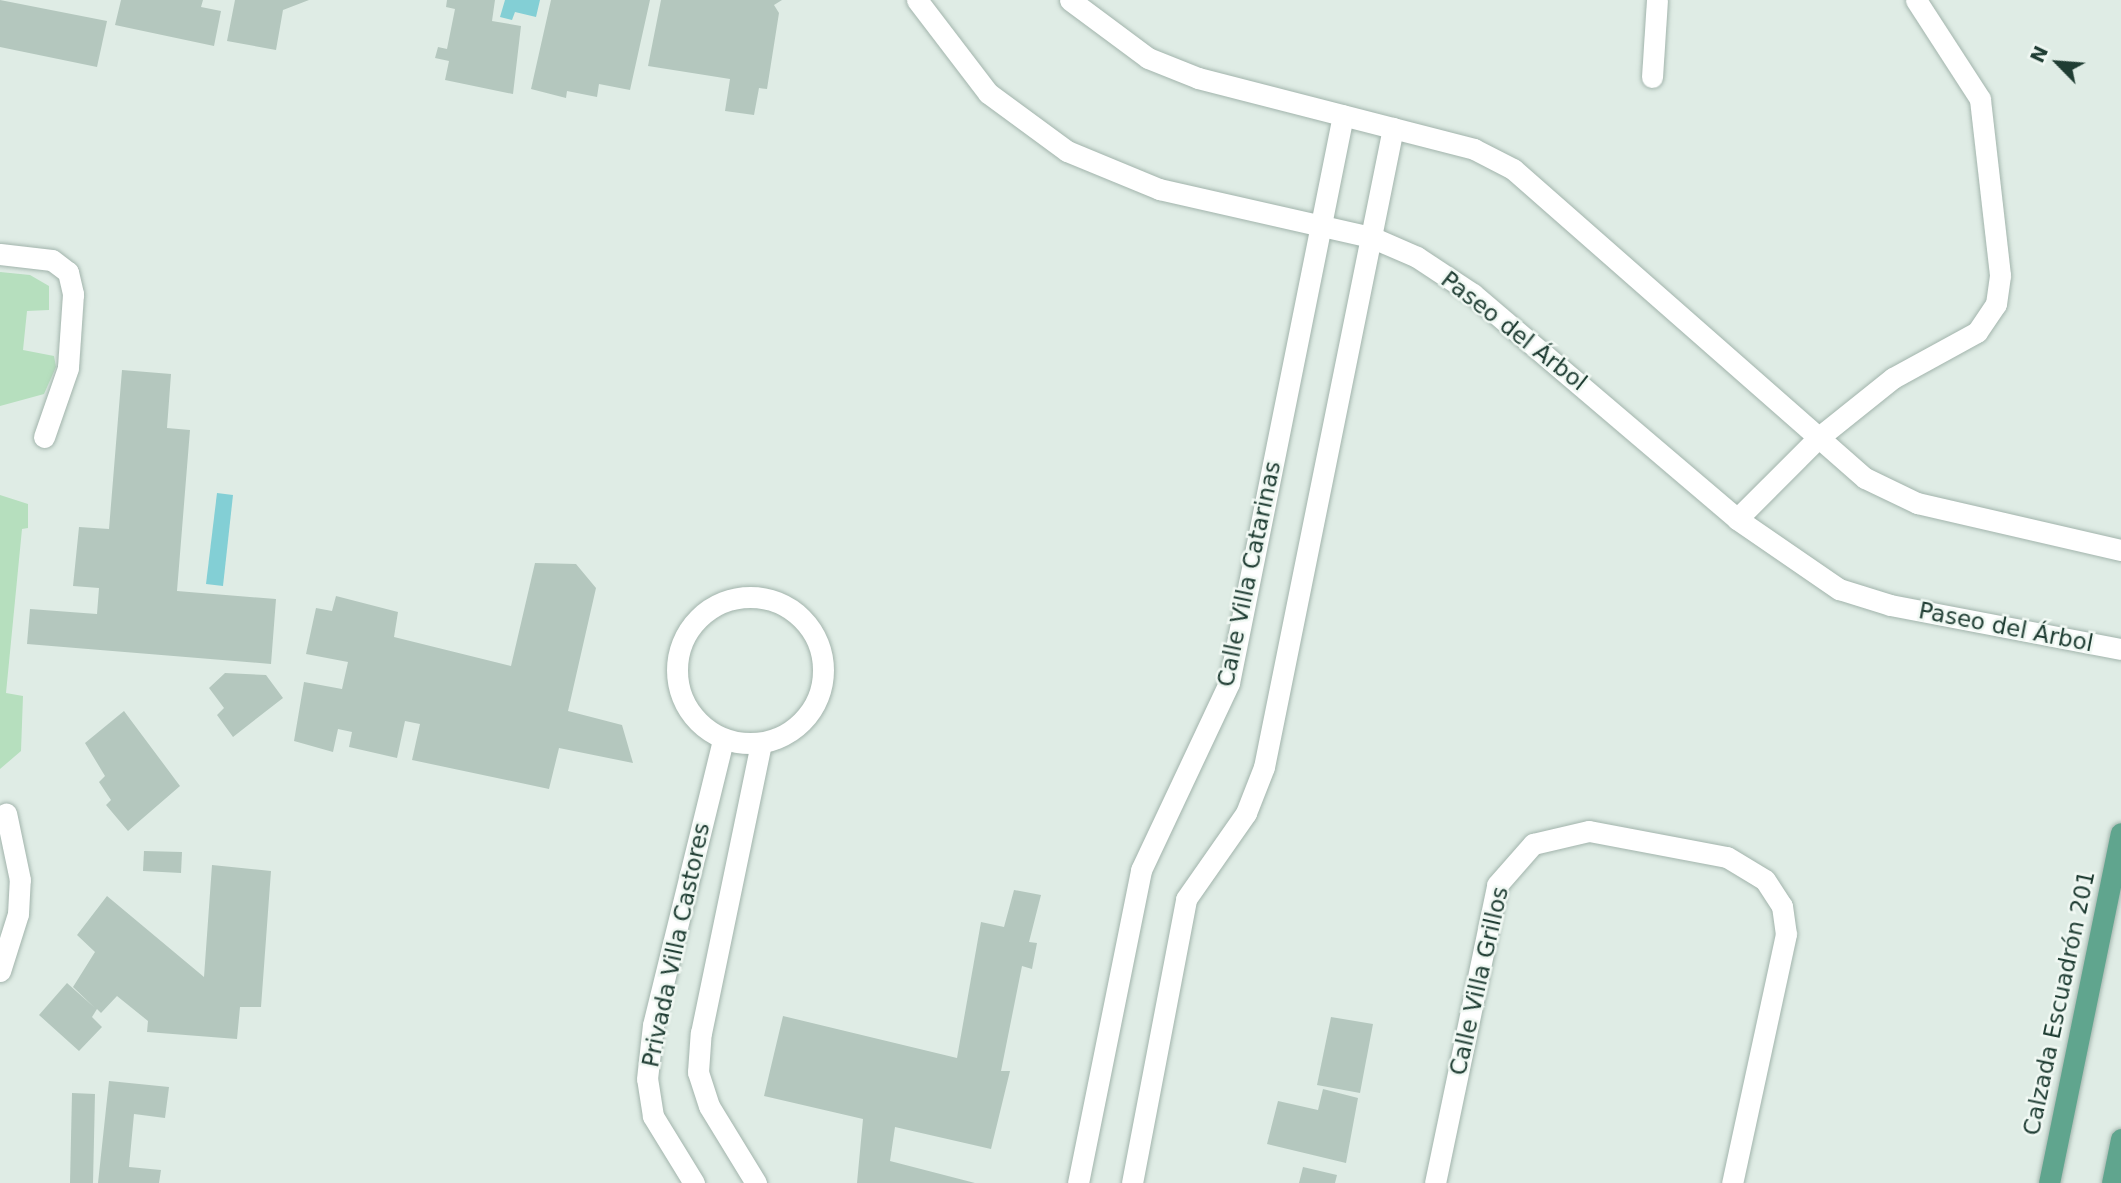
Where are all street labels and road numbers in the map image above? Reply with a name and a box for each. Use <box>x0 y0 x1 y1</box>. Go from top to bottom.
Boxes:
street label: Paseo del Árbol <box>1436 266 1592 396</box>
street label: Calle Villa Catarinas <box>1212 459 1286 689</box>
street label: Paseo del Árbol <box>1916 597 2096 657</box>
street label: Privada Villa Castores <box>637 820 715 1070</box>
street label: Calzada Escuadrón 201 <box>2017 868 2101 1138</box>
street label: Calle Villa Grillos <box>1444 884 1514 1078</box>

